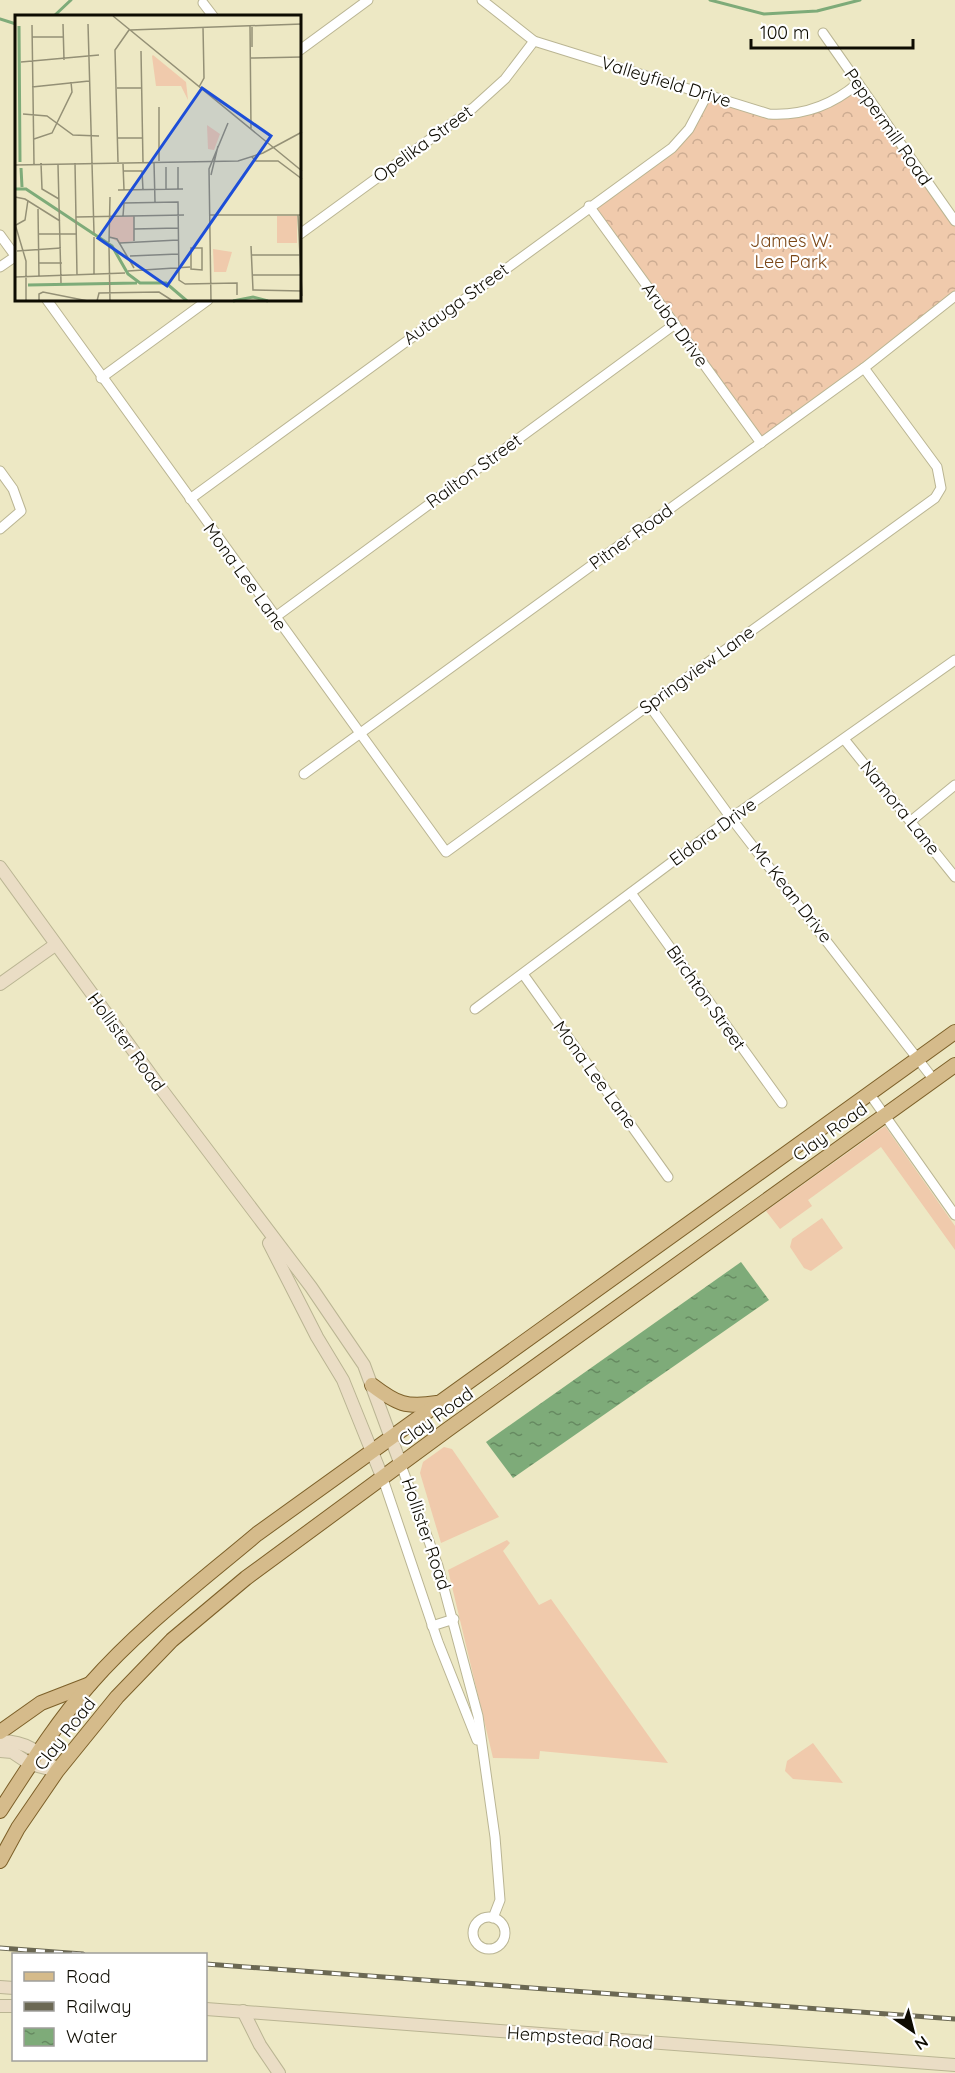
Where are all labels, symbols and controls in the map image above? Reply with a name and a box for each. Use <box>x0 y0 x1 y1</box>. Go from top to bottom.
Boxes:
scale bar <box>751 12 913 50</box>
inset map <box>15 15 302 302</box>
text: 100 m <box>760 21 809 44</box>
street label: Valleyfield Drive <box>598 51 734 112</box>
street label: Peppermill Road <box>839 64 937 190</box>
street label: Opelika Street <box>368 100 477 187</box>
park label: James W. Lee Park <box>750 229 832 273</box>
street label: Autauga Street <box>398 258 513 350</box>
street label: Aruba Drive <box>637 278 714 371</box>
street label: Railton Street <box>421 428 526 513</box>
street label: Pitner Road <box>584 499 677 575</box>
street label: Mona Lee Lane <box>199 518 292 635</box>
street label: Springview Lane <box>635 620 759 719</box>
street label: Namora Lane <box>855 756 945 860</box>
street label: Eldora Drive <box>665 792 761 871</box>
street label: Mc Kean Drive <box>745 838 838 947</box>
street label: Birchton Street <box>662 941 751 1055</box>
street label: Hollister Road <box>83 988 170 1096</box>
street label: Mona Lee Lane <box>549 1016 642 1133</box>
street label: Clay Road <box>788 1097 871 1166</box>
street label: Clay Road <box>394 1382 477 1451</box>
street label: Hollister Road <box>397 1475 456 1593</box>
street label: Clay Road <box>29 1692 100 1775</box>
legend <box>12 1953 207 2061</box>
text: Road <box>66 1965 111 1988</box>
text: Railway <box>66 1995 132 2018</box>
north arrow <box>883 2001 943 2061</box>
street label: Hempstead Road <box>506 2021 654 2054</box>
text: Water <box>66 2025 117 2048</box>
text: N <box>911 2032 932 2055</box>

